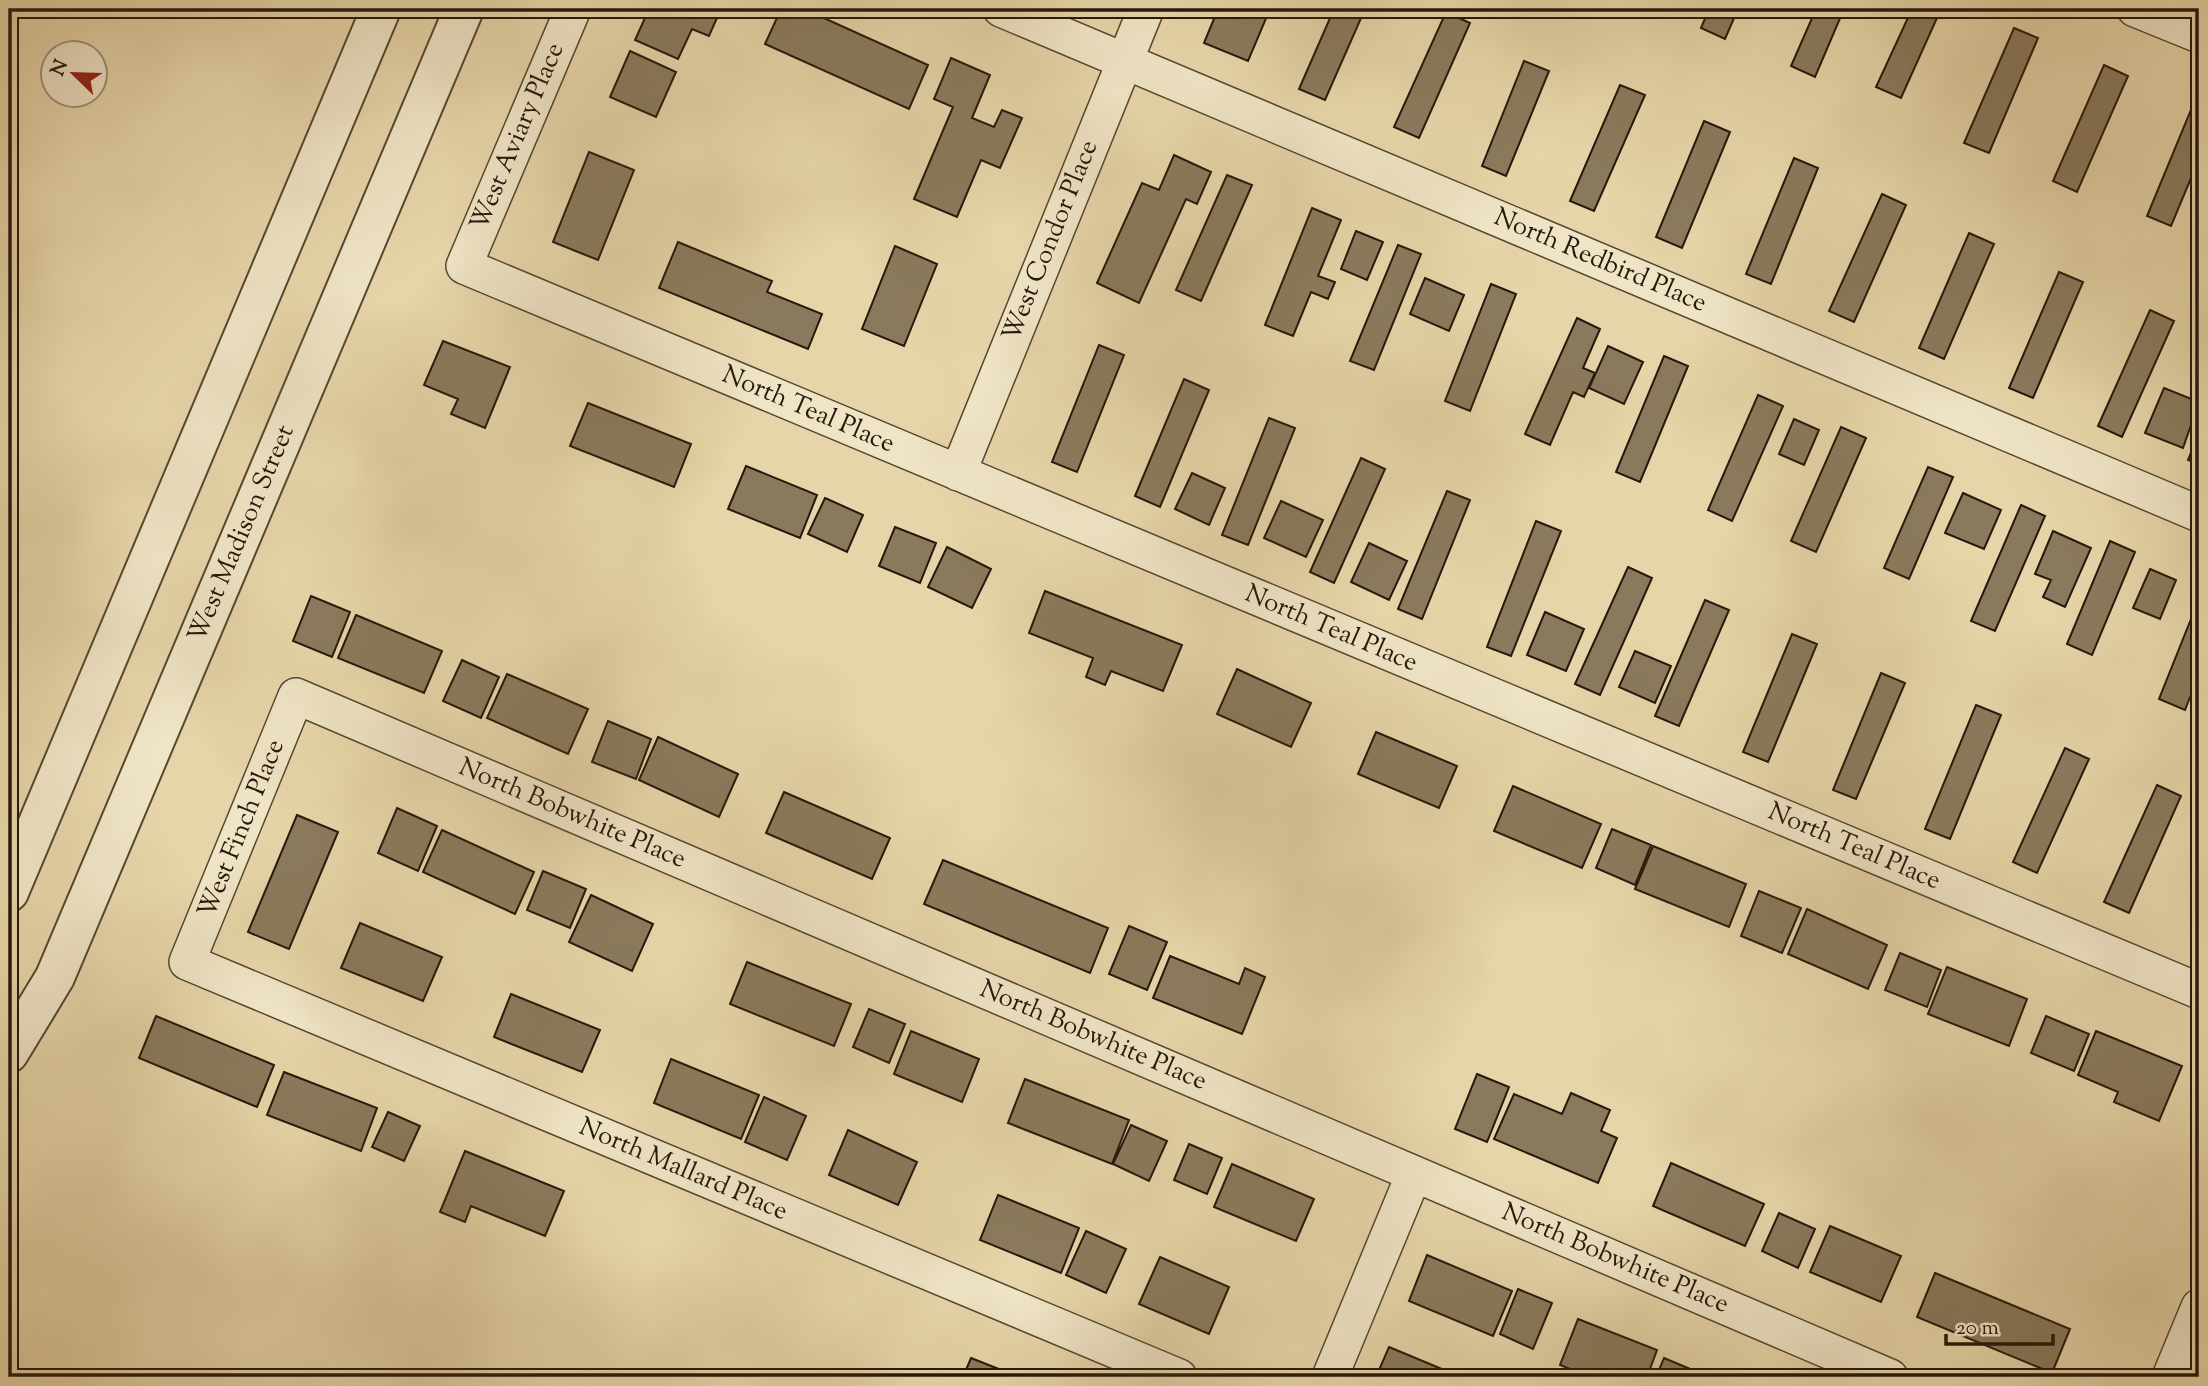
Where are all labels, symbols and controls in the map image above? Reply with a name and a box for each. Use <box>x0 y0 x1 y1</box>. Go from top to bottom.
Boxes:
street label: West Aviary Place <box>462 37 574 237</box>
north arrow <box>38 38 108 108</box>
text: N <box>45 56 76 81</box>
street label: West Condor Place <box>994 135 1108 347</box>
street label: North Redbird Place <box>1488 199 1712 323</box>
street label: North Teal Place <box>716 357 900 463</box>
street label: West Madison Street <box>179 419 305 649</box>
street label: North Teal Place <box>1239 576 1423 682</box>
street label: West Finch Place <box>189 734 295 924</box>
street label: North Bobwhite Place <box>453 749 691 879</box>
street label: North Teal Place <box>1762 794 1946 900</box>
street label: North Bobwhite Place <box>974 971 1212 1101</box>
street label: North Mallard Place <box>573 1109 793 1231</box>
street label: North Bobwhite Place <box>1496 1194 1734 1324</box>
scale bar <box>1946 1302 2052 1346</box>
text: 20 m <box>1956 1314 1999 1344</box>

